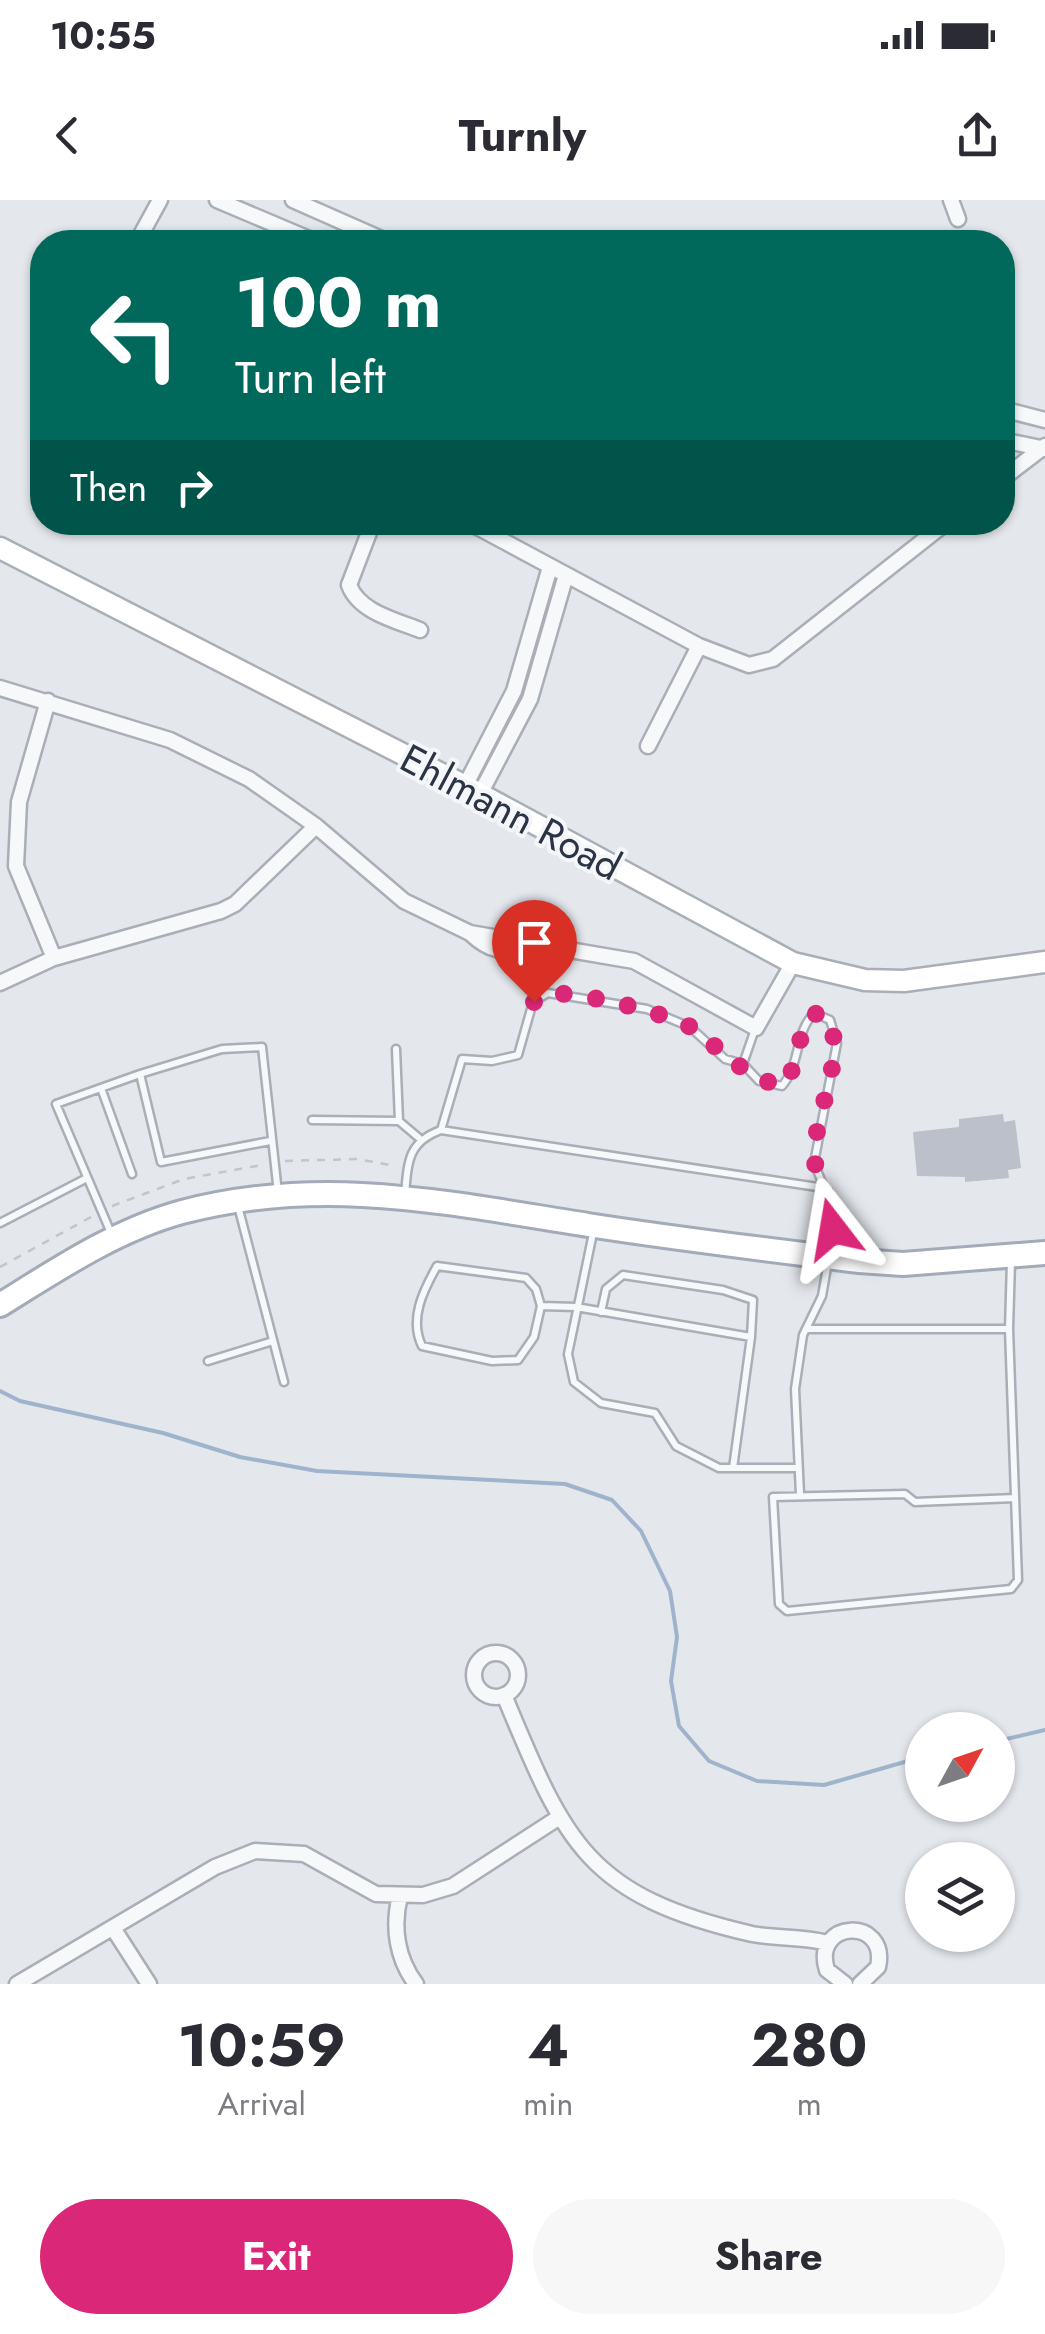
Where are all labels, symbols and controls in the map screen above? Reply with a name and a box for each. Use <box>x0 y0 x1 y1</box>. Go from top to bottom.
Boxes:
text: 10:55 <box>50 8 156 63</box>
text: Turnly <box>459 103 586 168</box>
icon: back <box>40 108 95 163</box>
icon: share <box>950 108 1005 163</box>
text: 100 m <box>235 252 442 353</box>
icon: left <box>70 270 200 400</box>
text: Turn left <box>235 345 386 410</box>
text: Then <box>70 460 147 515</box>
icon: right <box>167 460 222 515</box>
street label: Ehlmann Road <box>390 729 632 895</box>
pin <box>492 900 577 1003</box>
icon: arrive <box>507 915 562 970</box>
position arrow <box>781 1177 885 1281</box>
north arrow <box>905 1712 1015 1822</box>
map controls <box>905 1712 1015 1952</box>
button: layers <box>905 1842 1015 1952</box>
text: 10:59 <box>177 2002 346 2089</box>
text: 4 <box>527 2002 569 2089</box>
text: 280 <box>751 2002 868 2089</box>
text: Arrival <box>218 2081 306 2127</box>
text: min <box>523 2081 573 2127</box>
text: m <box>797 2081 822 2127</box>
button: Exit <box>40 2199 513 2314</box>
button: Share <box>533 2199 1005 2314</box>

